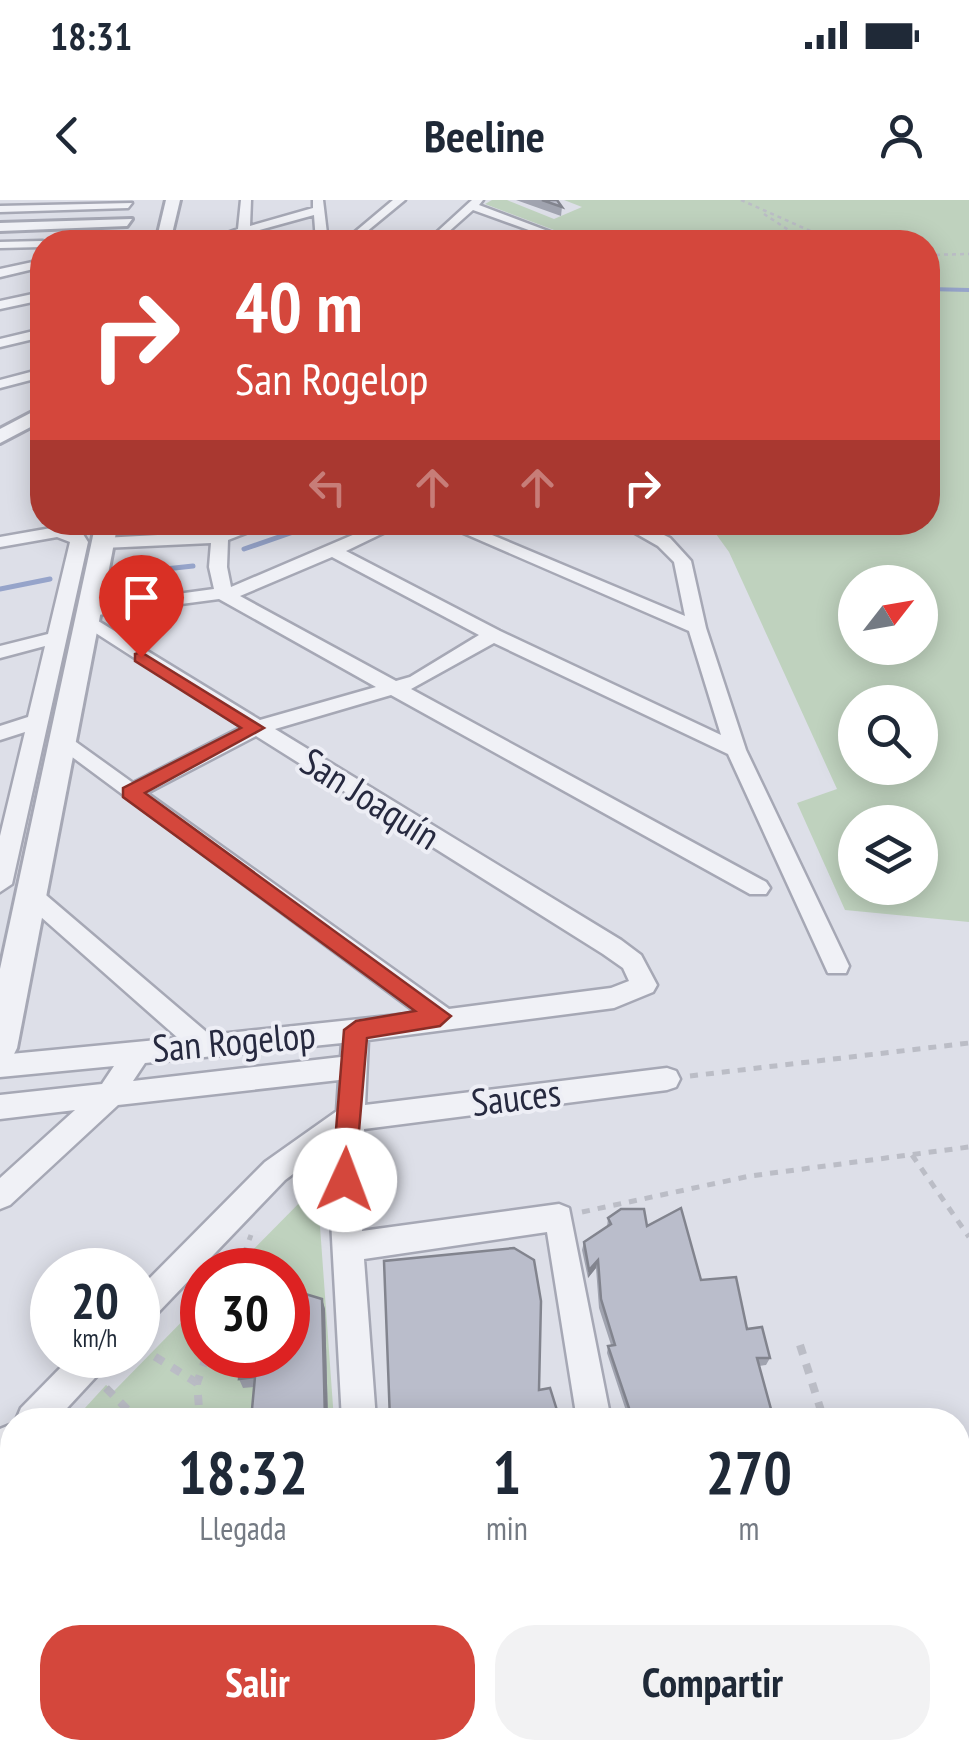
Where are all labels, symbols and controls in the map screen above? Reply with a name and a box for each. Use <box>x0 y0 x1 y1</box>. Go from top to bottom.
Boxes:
text: 18:31 <box>50 11 132 60</box>
text: Beeline <box>424 106 545 164</box>
icon: back <box>40 108 95 163</box>
icon: person <box>874 108 929 163</box>
text: 40 m <box>235 261 363 351</box>
icon: right <box>70 270 200 400</box>
text: San Rogelop <box>235 349 428 407</box>
icon: left <box>300 460 355 515</box>
icon: ahead <box>405 460 460 515</box>
icon: ahead <box>510 460 565 515</box>
icon: right <box>615 460 670 515</box>
pin <box>99 555 184 658</box>
north arrow <box>838 565 938 665</box>
map controls <box>838 565 938 905</box>
icon: arrive <box>114 570 169 625</box>
button: search <box>838 685 938 785</box>
street label: San Joaquín <box>292 736 449 860</box>
button: layers <box>838 805 938 905</box>
street label: San Rogelop <box>150 1009 317 1072</box>
street label: Sauces <box>468 1067 563 1126</box>
position arrow <box>293 1128 397 1232</box>
speed limit sign: 30 <box>180 1248 310 1378</box>
text: 20 <box>71 1268 119 1333</box>
text: km/h <box>73 1322 117 1354</box>
text: 18:32 <box>178 1433 308 1511</box>
text: 1 <box>493 1433 521 1511</box>
text: 270 <box>706 1433 792 1511</box>
text: Llegada <box>199 1507 286 1549</box>
text: min <box>486 1507 528 1549</box>
text: m <box>738 1507 759 1549</box>
button: Salir <box>40 1625 475 1740</box>
button: Compartir <box>495 1625 930 1740</box>

